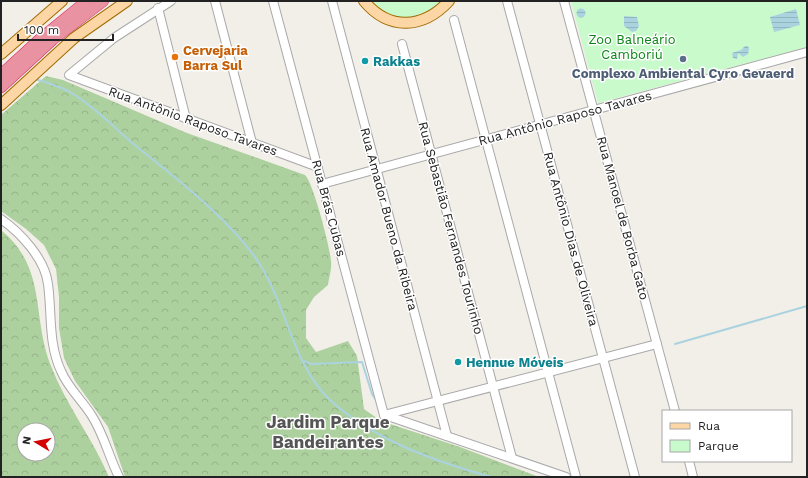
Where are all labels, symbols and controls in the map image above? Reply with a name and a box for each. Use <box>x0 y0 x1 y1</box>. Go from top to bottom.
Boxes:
scale bar <box>18 16 113 42</box>
text: 100 m <box>24 23 59 37</box>
park label: Zoo Balneário Camboriú <box>588 32 676 62</box>
place label: Cervejaria Barra Sul <box>183 43 248 73</box>
marker: Cervejaria Barra Sul <box>170 52 180 62</box>
place label: Rakkas <box>373 54 420 69</box>
marker: Complexo Ambiental Cyro Gevaerd <box>678 54 688 64</box>
marker: Rakkas <box>360 56 370 66</box>
place label: Complexo Ambiental Cyro Gevaerd <box>572 66 794 81</box>
street label: Rua Antônio Raposo Tavares <box>106 83 280 159</box>
street label: Rua Antônio Raposo Tavares <box>477 88 653 148</box>
street label: Rua Sebastião Fernandes Tourinho <box>415 120 487 336</box>
street label: Rua Amador Bueno da Ribeira <box>357 126 421 313</box>
street label: Rua Manoel de Borba Gato <box>594 135 652 302</box>
street label: Rua Antônio Dias de Oliveira <box>540 150 602 328</box>
street label: Rua Brás Cubas <box>309 158 349 258</box>
place label: Hennue Móveis <box>466 355 563 370</box>
marker: Hennue Móveis <box>453 357 463 367</box>
legend <box>662 410 792 462</box>
district label: Jardim Parque Bandeirantes <box>266 412 390 452</box>
text: Rua <box>698 419 720 433</box>
north arrow <box>16 422 56 462</box>
text: N <box>20 435 34 445</box>
text: Parque <box>698 439 739 453</box>

